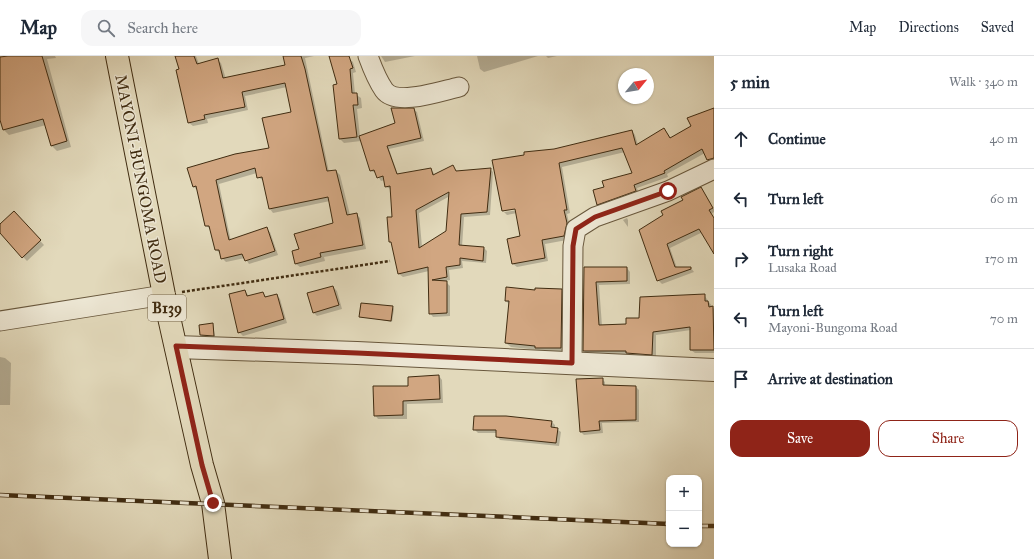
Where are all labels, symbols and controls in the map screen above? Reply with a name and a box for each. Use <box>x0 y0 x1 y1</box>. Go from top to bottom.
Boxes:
search box <box>81 10 361 46</box>
text: Map <box>20 16 57 39</box>
icon: search <box>95 17 117 39</box>
text: Search here <box>127 19 198 37</box>
text: Map <box>849 19 876 36</box>
text: Directions <box>898 19 959 36</box>
text: Saved <box>981 19 1014 36</box>
north arrow <box>618 68 654 104</box>
text: 5 min <box>730 72 770 93</box>
street label: MAYONI-BUNGOMA ROAD <box>111 73 171 285</box>
text: Walk · 340 m <box>949 74 1018 90</box>
icon: ahead <box>730 128 752 150</box>
text: Continue <box>768 130 826 148</box>
text: 40 m <box>989 131 1018 147</box>
route start <box>659 182 677 200</box>
icon: left <box>730 188 752 210</box>
text: Turn left <box>768 190 824 208</box>
text: 60 m <box>990 191 1018 207</box>
text: Turn right <box>768 242 833 260</box>
icon: right <box>730 248 752 270</box>
text: 170 m <box>985 251 1018 267</box>
text: Lusaka Road <box>768 260 837 276</box>
road number: B139 <box>148 295 186 321</box>
text: Turn left <box>768 302 824 320</box>
icon: left <box>730 308 752 330</box>
text: 70 m <box>990 311 1018 327</box>
text: Mayoni-Bungoma Road <box>768 320 897 336</box>
icon: arrive <box>730 368 752 390</box>
text: Arrive at destination <box>768 370 893 388</box>
button: Save <box>730 420 870 457</box>
button: Share <box>878 420 1018 457</box>
map controls <box>666 475 702 547</box>
button: + <box>666 475 702 511</box>
route end <box>204 494 222 512</box>
button: − <box>666 511 702 547</box>

